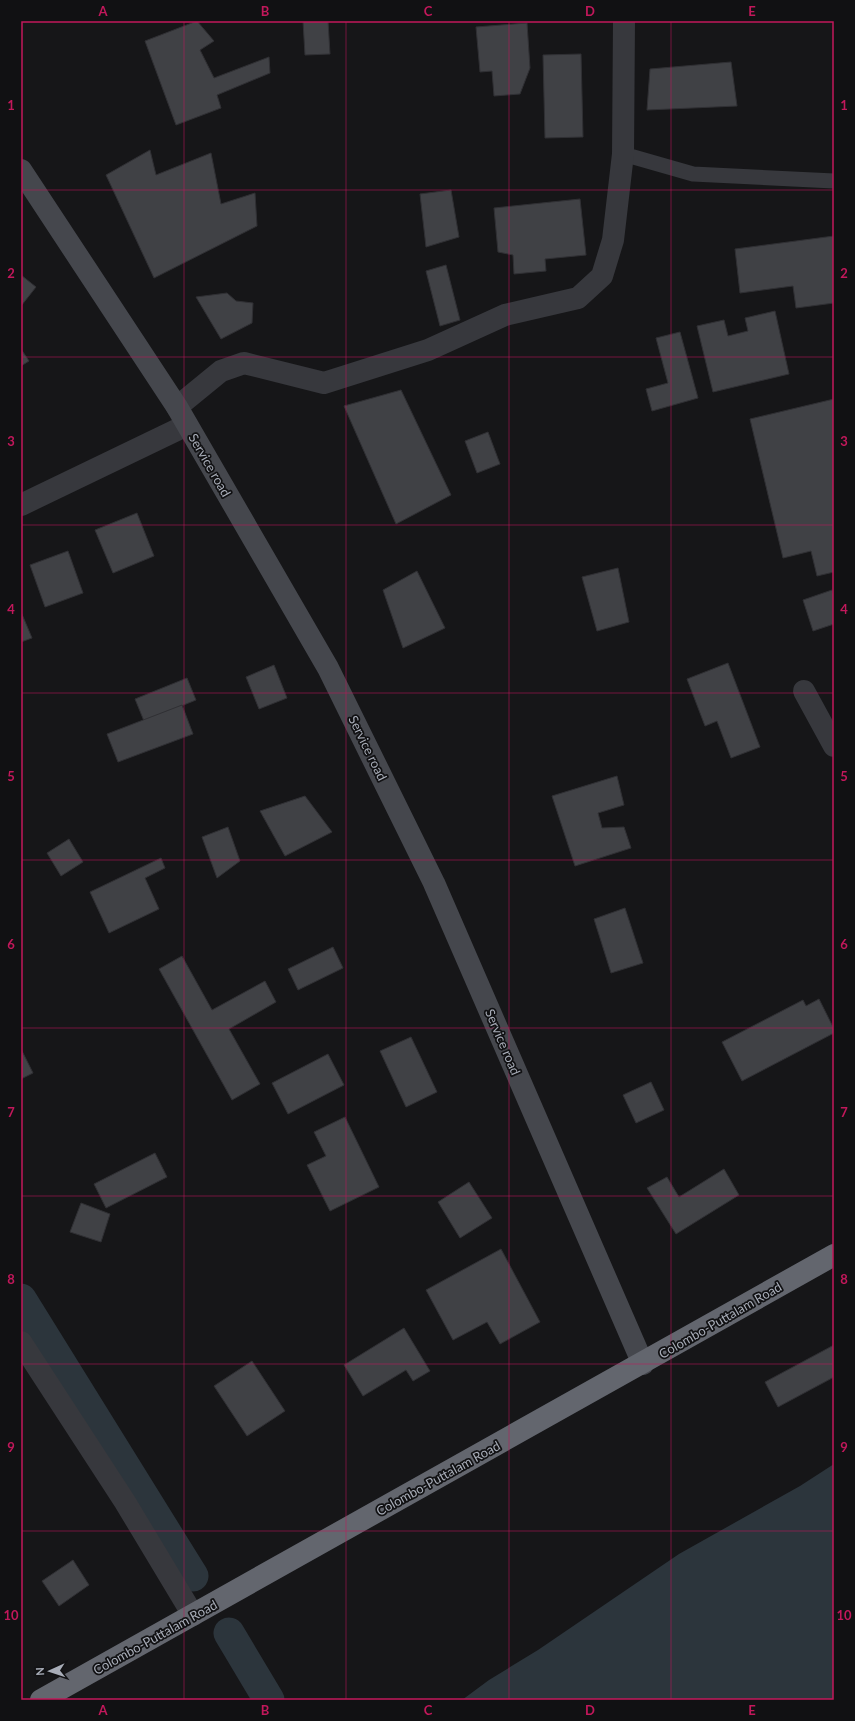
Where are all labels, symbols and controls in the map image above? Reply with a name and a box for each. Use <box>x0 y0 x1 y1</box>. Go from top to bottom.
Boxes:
text: A <box>97 3 108 19</box>
text: B <box>261 3 270 19</box>
text: C <box>424 3 433 19</box>
text: D <box>585 3 595 19</box>
text: E <box>748 3 756 19</box>
text: 1 <box>7 97 15 113</box>
text: 1 <box>840 97 848 113</box>
text: 2 <box>7 265 15 281</box>
text: 2 <box>840 265 848 281</box>
street label: Service road <box>185 431 235 499</box>
text: 3 <box>7 433 15 449</box>
text: 3 <box>840 433 848 449</box>
text: 4 <box>7 601 15 617</box>
text: 4 <box>840 601 848 617</box>
street label: Service road <box>345 713 391 783</box>
text: 5 <box>7 768 15 784</box>
text: 5 <box>840 768 848 784</box>
text: 6 <box>7 936 15 952</box>
text: 6 <box>840 936 848 952</box>
street label: Service road <box>482 1007 524 1077</box>
text: 7 <box>7 1104 15 1120</box>
text: 7 <box>840 1104 848 1120</box>
text: 8 <box>7 1271 15 1287</box>
text: 8 <box>840 1271 848 1287</box>
street label: Colombo-Puttalam Road <box>656 1278 784 1362</box>
street label: Colombo-Puttalam Road <box>373 1437 503 1519</box>
text: 9 <box>7 1439 15 1455</box>
text: 9 <box>840 1439 848 1455</box>
street label: Colombo-Puttalam Road <box>90 1596 220 1678</box>
text: 10 <box>3 1607 19 1623</box>
text: 10 <box>836 1607 852 1623</box>
north arrow <box>30 1651 70 1691</box>
text: N <box>33 1667 46 1676</box>
text: A <box>97 1702 108 1718</box>
text: B <box>261 1702 270 1718</box>
text: C <box>424 1702 433 1718</box>
text: D <box>585 1702 595 1718</box>
text: E <box>748 1702 756 1718</box>

